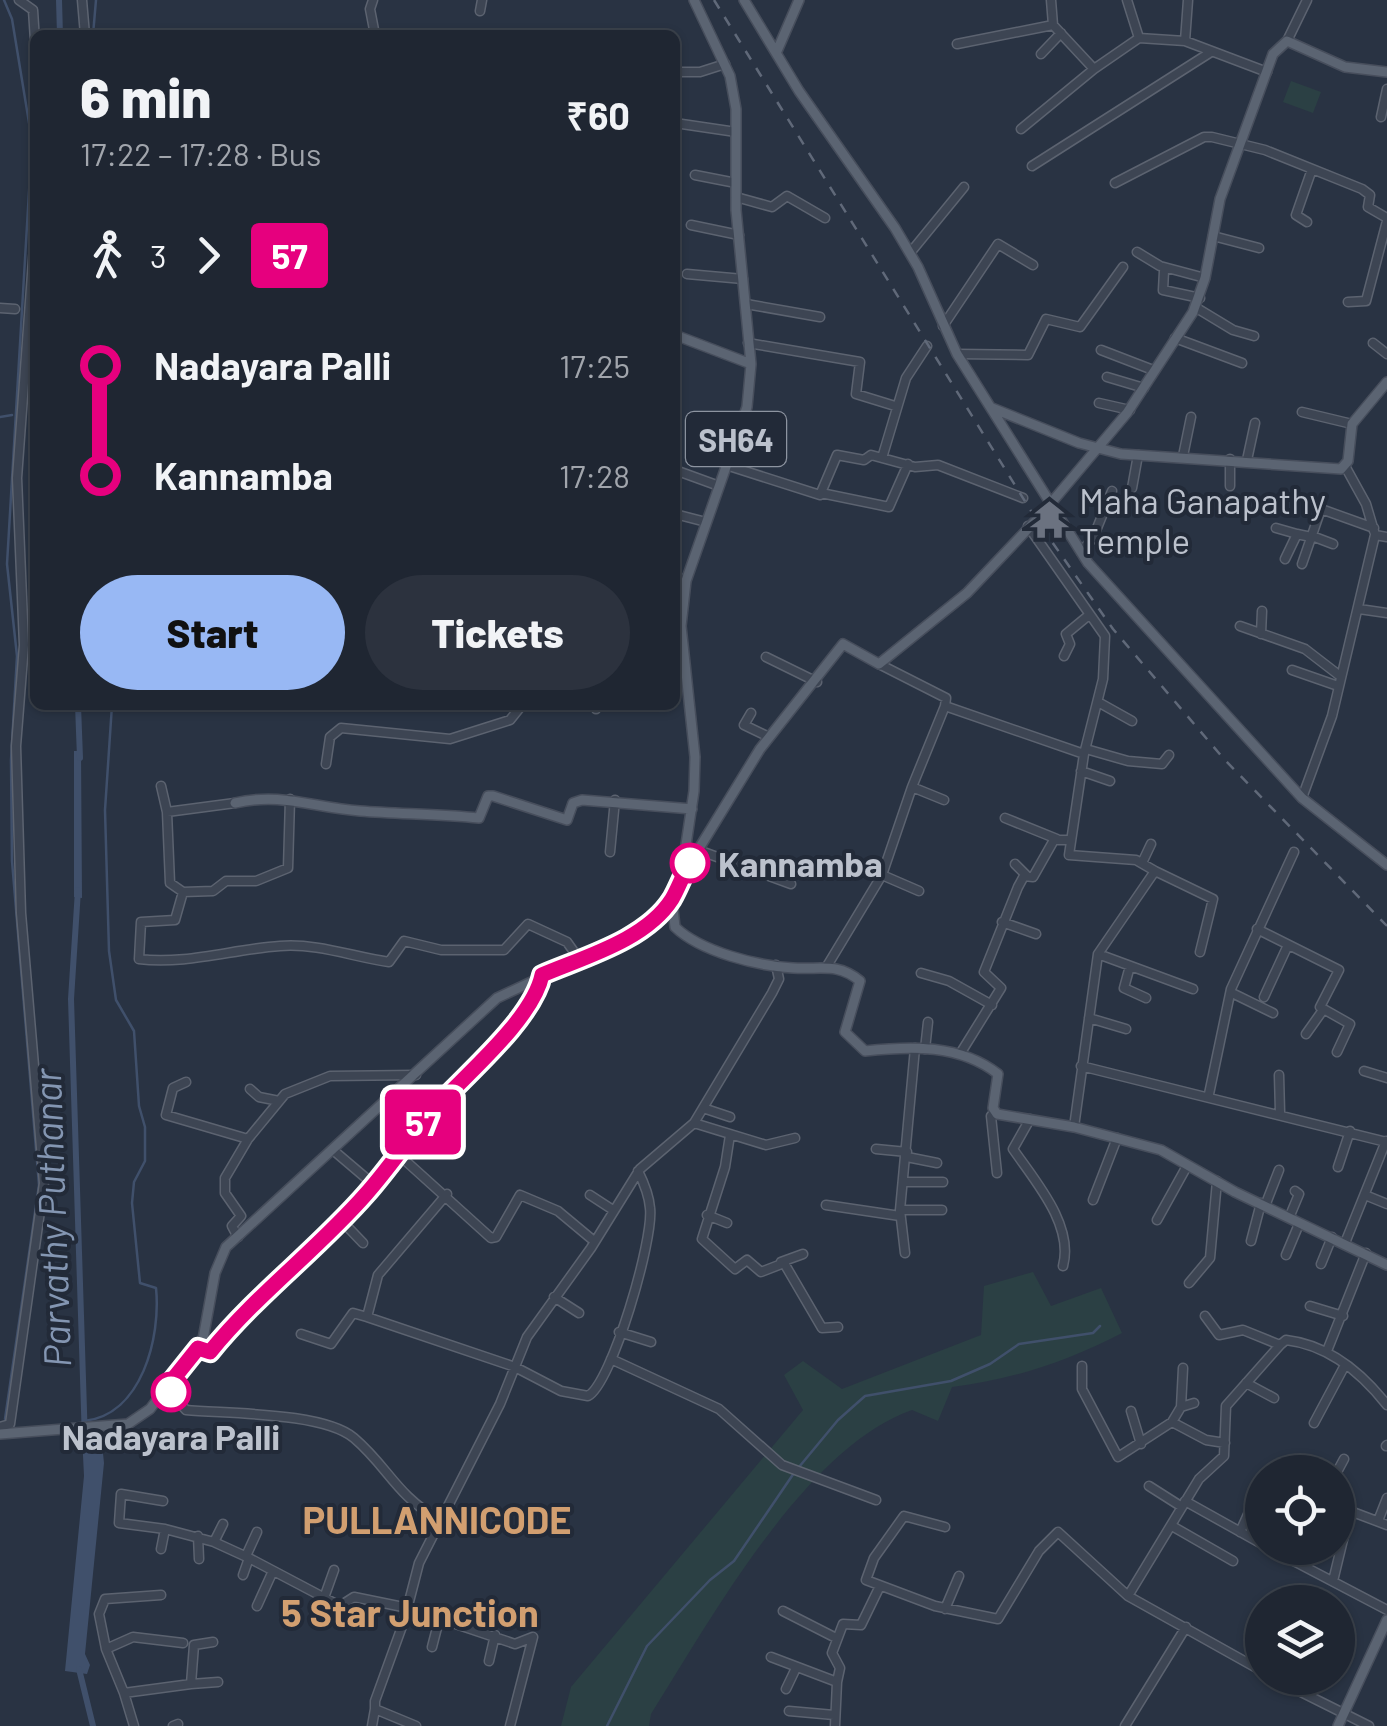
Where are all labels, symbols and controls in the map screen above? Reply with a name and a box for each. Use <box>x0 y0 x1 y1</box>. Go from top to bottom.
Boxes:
text: 6 min <box>80 63 211 129</box>
text: ₹60 <box>566 92 630 138</box>
text: 17:22 – 17:28 · Bus <box>80 134 321 172</box>
icon: walk <box>80 228 135 283</box>
icon: forward <box>181 228 236 283</box>
text: 57 <box>271 234 308 276</box>
text: 3 <box>150 236 166 274</box>
text: Nadayara Palli <box>154 342 391 388</box>
text: 17:25 <box>559 346 630 384</box>
road number: SH64 <box>686 412 786 466</box>
text: Kannamba <box>154 452 333 498</box>
text: 17:28 <box>559 456 630 494</box>
place label: Maha Ganapathy Temple <box>1079 479 1326 561</box>
temple icon: Maha Ganapathy Temple <box>1028 499 1070 541</box>
button: Start <box>80 575 345 690</box>
button: Tickets <box>365 575 630 690</box>
place label: Kannamba <box>718 842 883 884</box>
marker: Kannamba <box>671 844 709 882</box>
water label: Parvathy Puthanar <box>23 1066 79 1368</box>
line badge: 57 <box>378 1090 468 1154</box>
text: 57 <box>405 1101 441 1143</box>
marker: Nadayara Palli <box>152 1373 190 1411</box>
place label: Nadayara Palli <box>62 1415 280 1457</box>
map controls <box>1245 1455 1355 1695</box>
button: locate <box>1245 1455 1355 1565</box>
district label: PULLANNICODE <box>303 1496 571 1542</box>
button: layers <box>1245 1585 1355 1695</box>
district label: 5 Star Junction <box>281 1589 539 1635</box>

